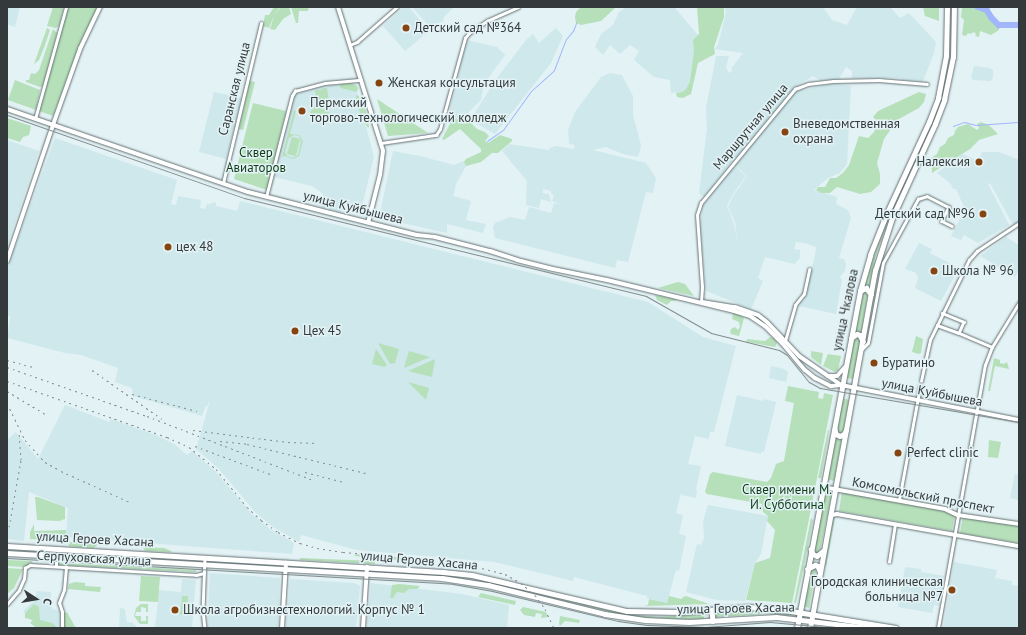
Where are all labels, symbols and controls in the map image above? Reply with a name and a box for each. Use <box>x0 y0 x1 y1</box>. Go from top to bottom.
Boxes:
place label: Детский сад №364 <box>414 20 521 36</box>
marker: Детский сад №364 <box>401 23 411 33</box>
street label: Саранская улица <box>216 41 254 137</box>
place label: Женская консультация <box>388 75 516 91</box>
marker: Женская консультация <box>373 77 385 89</box>
street label: Маршрутная улица <box>710 81 792 173</box>
place label: Пермский торгово-технологический колледж <box>310 96 506 127</box>
marker: Пермский торгово-технологический колледж <box>297 106 307 116</box>
place label: Вневедомственная охрана <box>793 117 900 148</box>
marker: Вневедомственная охрана <box>780 127 790 137</box>
park label: Сквер Авиаторов <box>226 146 286 177</box>
place label: Налексия <box>916 154 970 170</box>
marker: Налексия <box>973 156 985 168</box>
street label: улица Куйбышева <box>301 188 405 228</box>
place label: Детский сад №96 <box>875 206 975 222</box>
marker: Детский сад №96 <box>978 209 988 219</box>
place label: цех 48 <box>176 239 214 255</box>
marker: цех 48 <box>163 242 173 252</box>
place label: Школа № 96 <box>942 263 1014 279</box>
marker: Школа № 96 <box>929 266 939 276</box>
street label: улица Чкалова <box>830 268 862 352</box>
place label: Цех 45 <box>303 323 342 339</box>
marker: Цех 45 <box>290 326 300 336</box>
place label: Буратино <box>882 355 935 371</box>
marker: Буратино <box>869 358 879 368</box>
street label: улица Куйбышева <box>880 376 984 410</box>
place label: Perfect clinic <box>907 445 979 461</box>
marker: Perfect clinic <box>892 447 904 459</box>
street label: Комсомольский проспект <box>851 475 995 517</box>
park label: Сквер имени М. И. Субботина <box>742 483 832 514</box>
street label: улица Героев Хасана <box>36 529 154 551</box>
street label: Серпуховская улица <box>36 548 152 570</box>
street label: улица Героев Хасана <box>359 548 479 574</box>
place label: Городская клиническая больница №7 <box>811 575 943 606</box>
north arrow <box>16 579 56 619</box>
marker: Городская клиническая больница №7 <box>946 584 958 596</box>
text: С <box>40 597 55 606</box>
street label: улица Героев Хасана <box>677 600 795 618</box>
place label: Школа агробизнестехнологий. Корпус № 1 <box>183 602 426 618</box>
marker: Школа агробизнестехнологий. Корпус № 1 <box>170 605 180 615</box>

